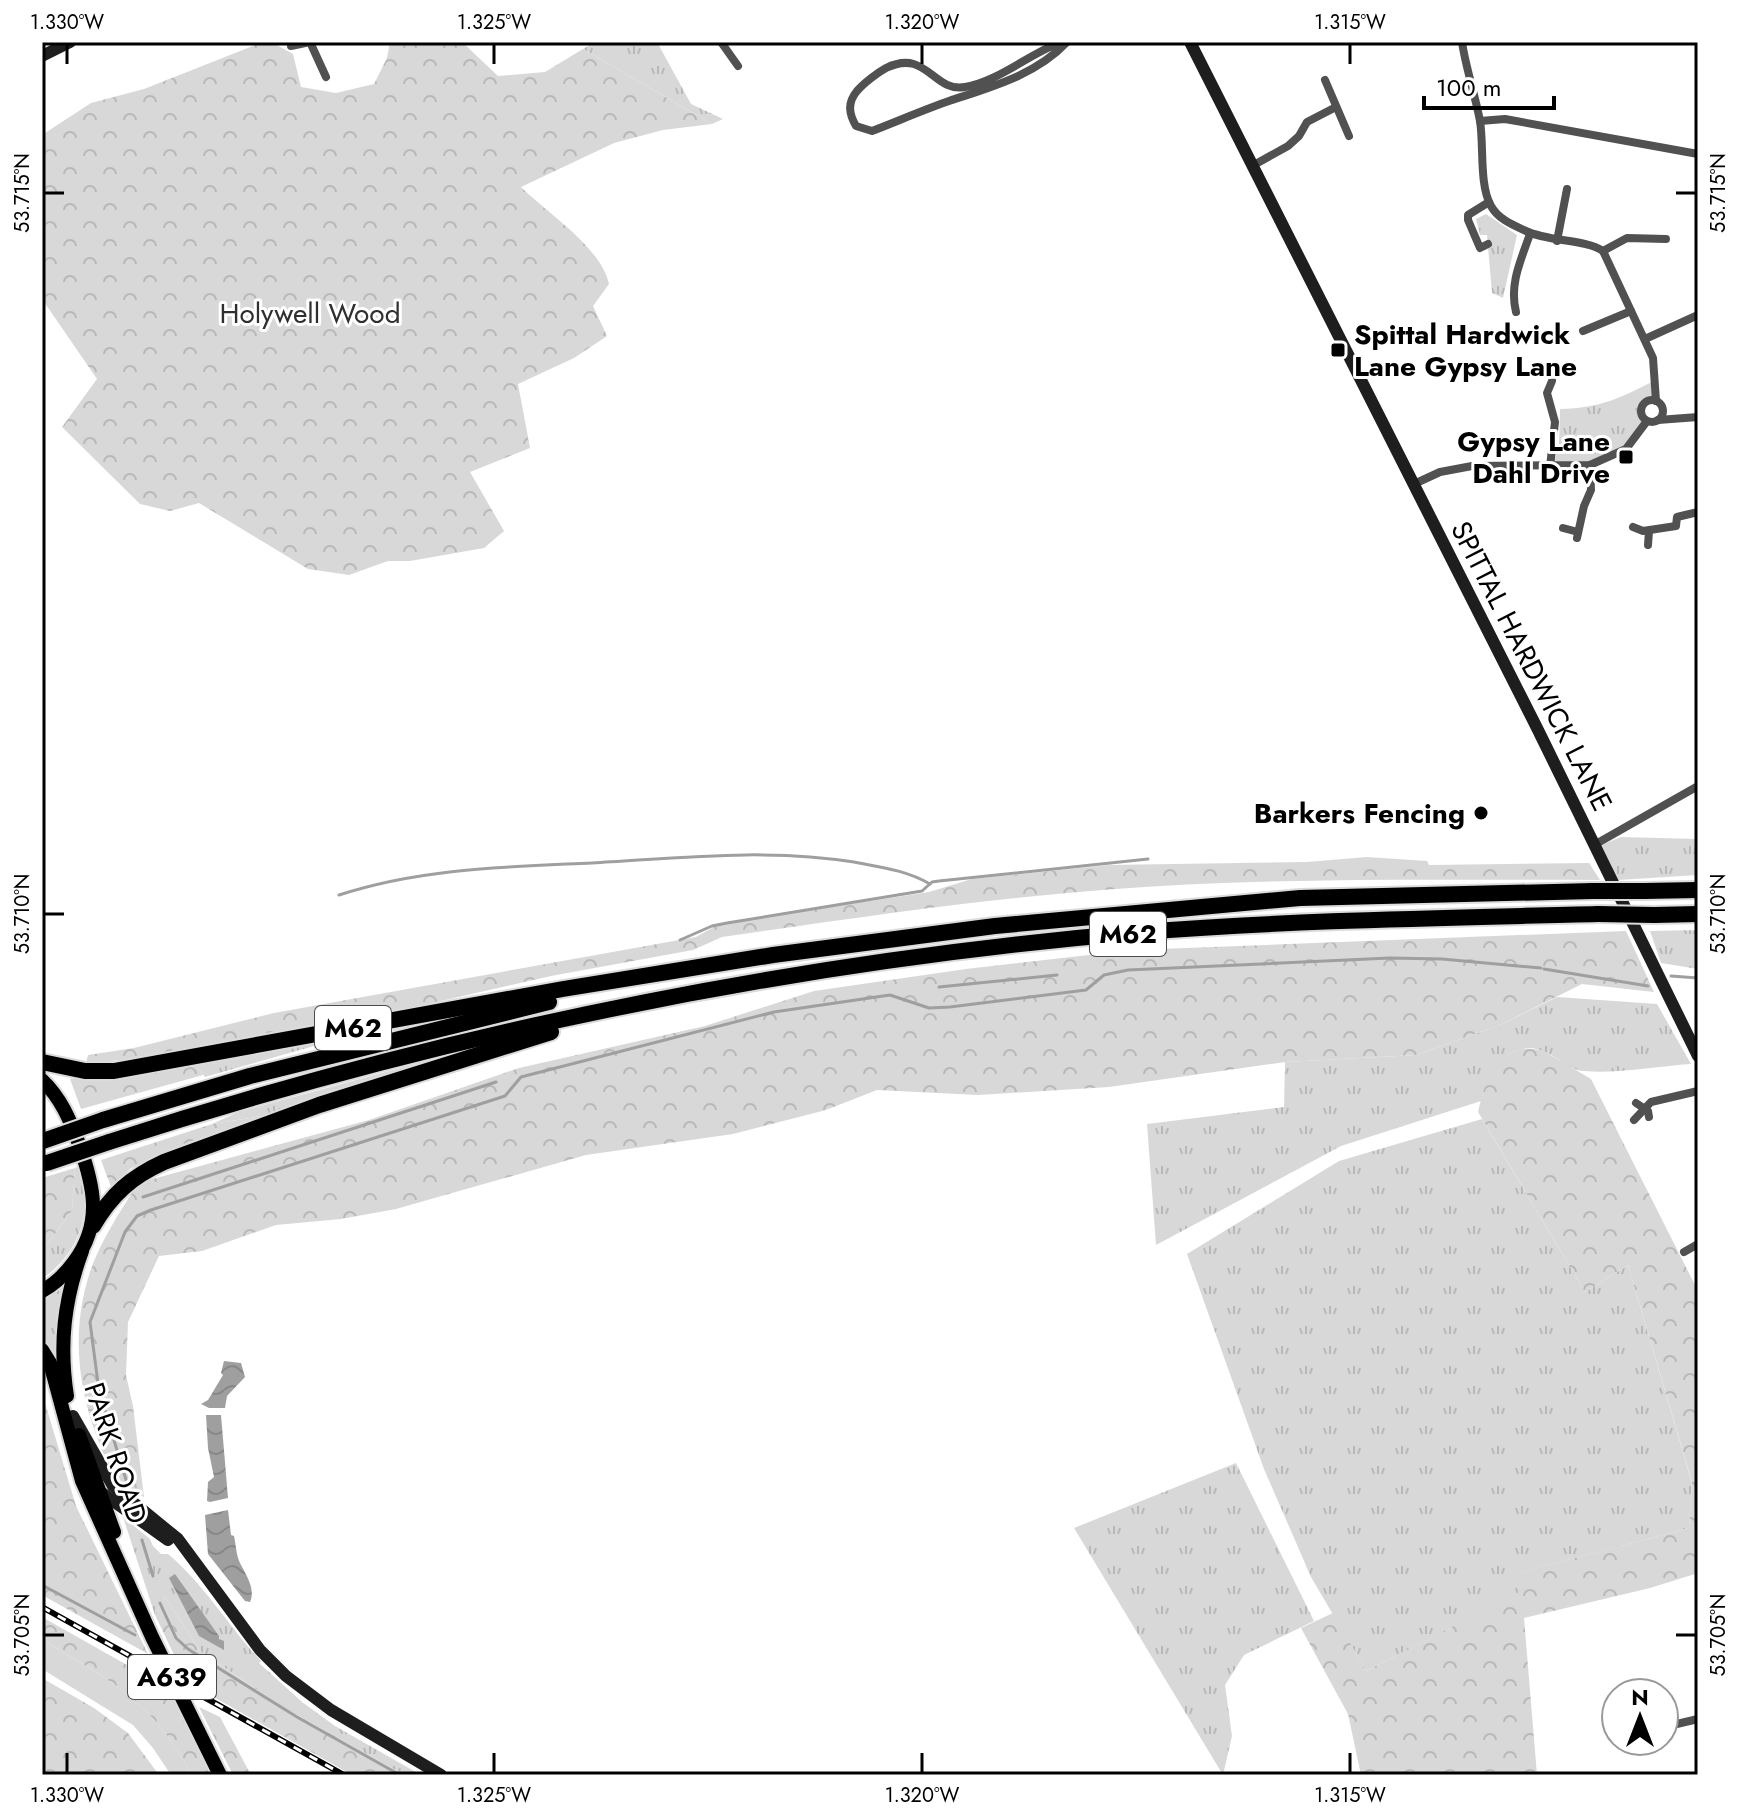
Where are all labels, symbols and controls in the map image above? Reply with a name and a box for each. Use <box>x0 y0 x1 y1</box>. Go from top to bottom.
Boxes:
text: 1.330°W <box>30 8 104 37</box>
text: 1.325°W <box>457 8 531 37</box>
text: 1.320°W <box>885 8 960 37</box>
text: 1.315°W <box>1314 8 1386 37</box>
scale bar <box>1424 60 1554 110</box>
text: 100 m <box>1436 70 1502 105</box>
text: 53.715°N <box>8 153 37 233</box>
text: 53.715°N <box>1704 153 1733 233</box>
park label: Holywell Wood <box>219 293 401 334</box>
place label: Spittal Hardwick Lane Gypsy Lane <box>1354 314 1577 387</box>
marker: Spittal Hardwick Lane Gypsy Lane <box>1329 341 1347 359</box>
place label: Gypsy Lane Dahl Drive <box>1457 421 1610 494</box>
marker: Gypsy Lane Dahl Drive <box>1617 448 1635 466</box>
street label: SPITTAL HARDWICK LANE <box>1441 514 1623 818</box>
place label: Barkers Fencing <box>1254 793 1465 834</box>
marker: Barkers Fencing <box>1472 804 1490 822</box>
text: 53.710°N <box>8 874 37 954</box>
text: 53.710°N <box>1704 874 1733 954</box>
road number: M62 <box>1090 912 1166 956</box>
road number: M62 <box>315 1006 391 1050</box>
street label: PARK ROAD <box>73 1377 158 1529</box>
text: 53.705°N <box>8 1594 37 1676</box>
text: 53.705°N <box>1704 1594 1733 1676</box>
road number: A639 <box>128 1655 216 1699</box>
north arrow <box>1600 1677 1680 1757</box>
text: N <box>1631 1681 1649 1713</box>
text: 1.330°W <box>30 1781 104 1810</box>
text: 1.325°W <box>457 1781 531 1810</box>
text: 1.320°W <box>885 1781 960 1810</box>
text: 1.315°W <box>1314 1781 1386 1810</box>

